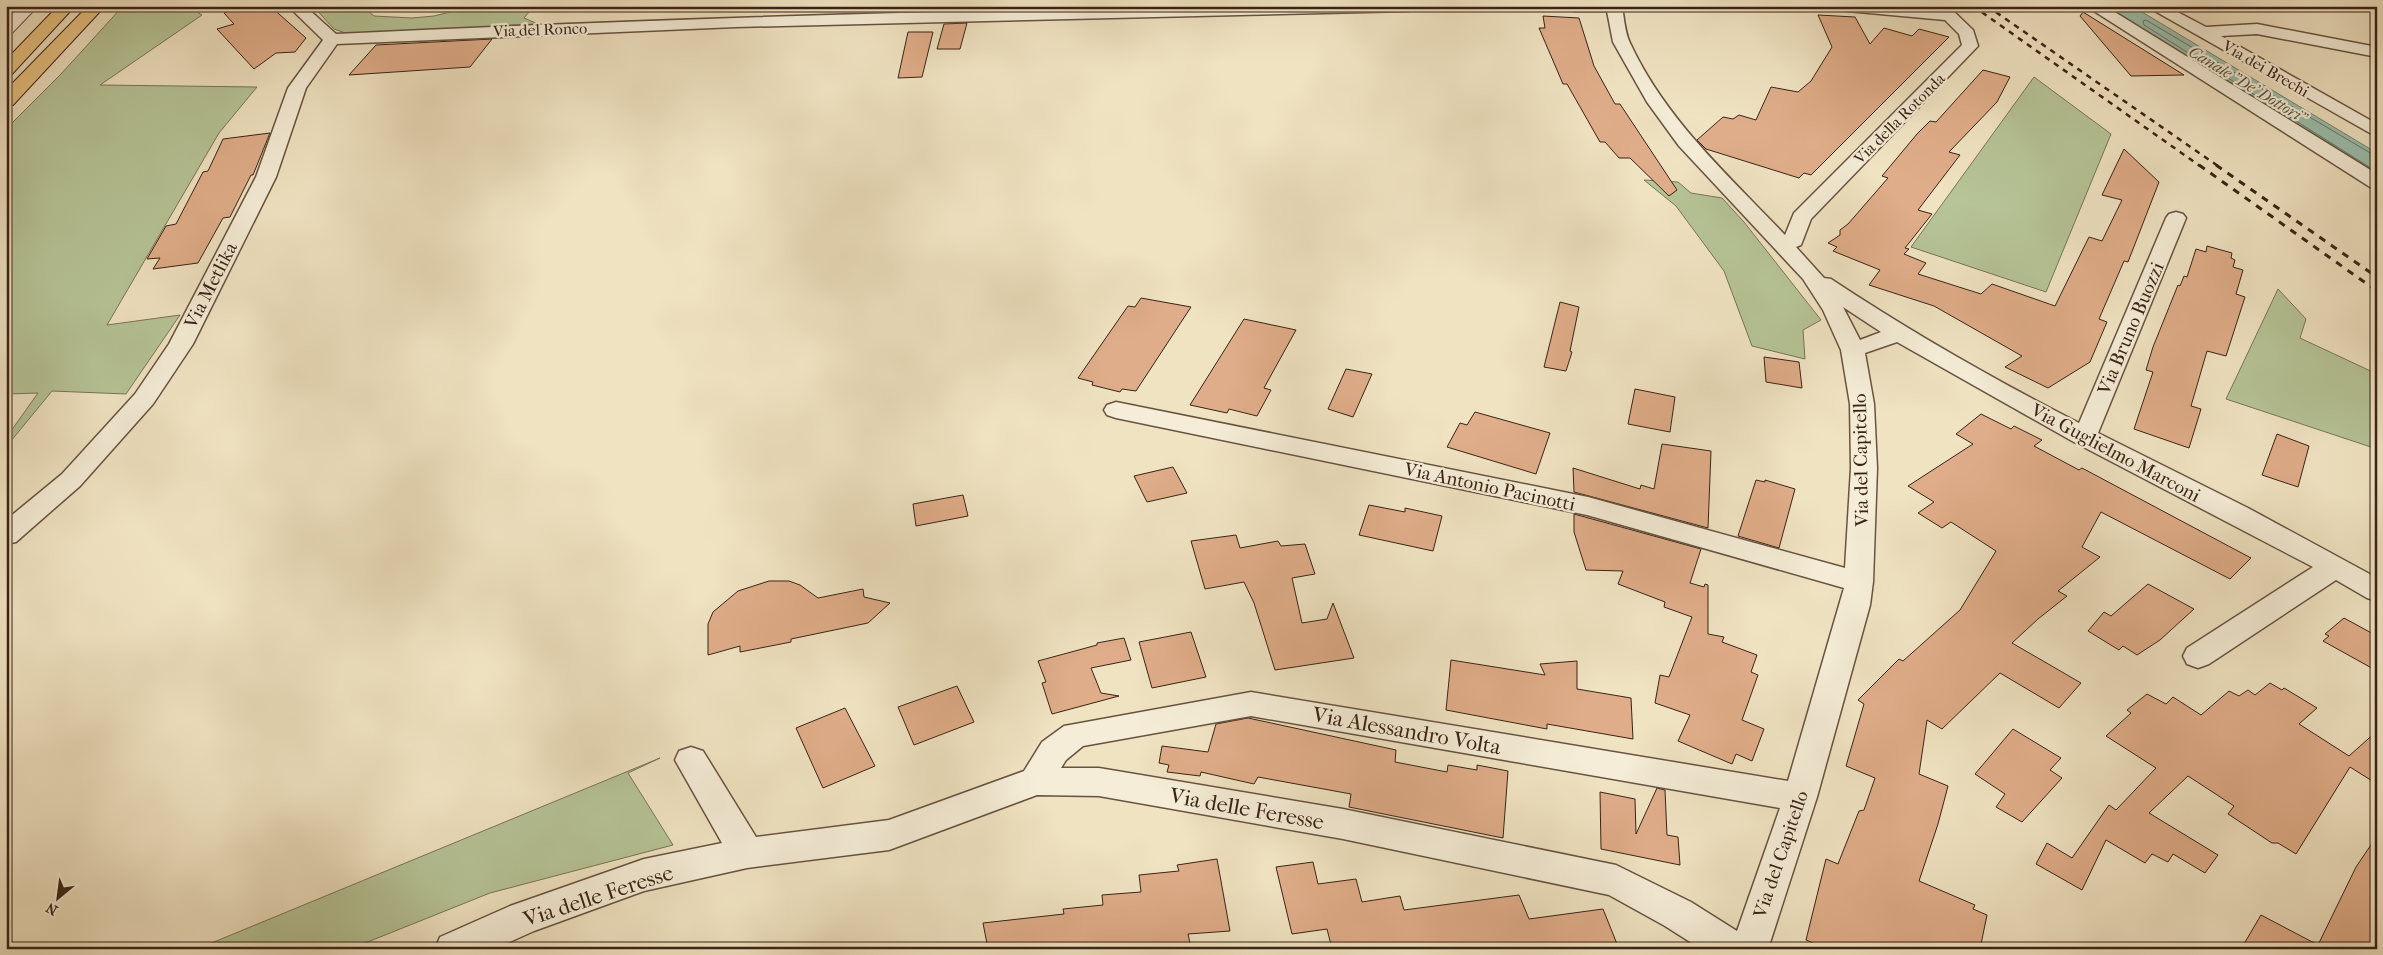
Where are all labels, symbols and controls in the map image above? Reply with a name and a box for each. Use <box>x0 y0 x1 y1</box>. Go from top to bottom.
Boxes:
street label: Via del Ronco <box>492 18 587 41</box>
street label: Via dei Brechi <box>2218 36 2312 101</box>
water label: Canale "De' Dottori" <box>2185 42 2312 128</box>
street label: Via della Rotonda <box>1849 69 1949 168</box>
street label: Via Metlika <box>179 239 242 333</box>
street label: Via Bruno Buozzi <box>2093 259 2169 399</box>
street label: Via del Capitello <box>1849 393 1873 528</box>
street label: Via Guglielmo Marconi <box>2026 398 2204 507</box>
street label: Via Antonio Pacinotti <box>1401 458 1578 516</box>
street label: Via Alessandro Volta <box>1310 701 1504 761</box>
street label: Via delle Feresse <box>1167 782 1326 835</box>
street label: Via del Capitello <box>1749 787 1813 922</box>
street label: Via delle Feresse <box>519 859 677 933</box>
north arrow <box>32 872 82 922</box>
text: N <box>43 899 61 919</box>

